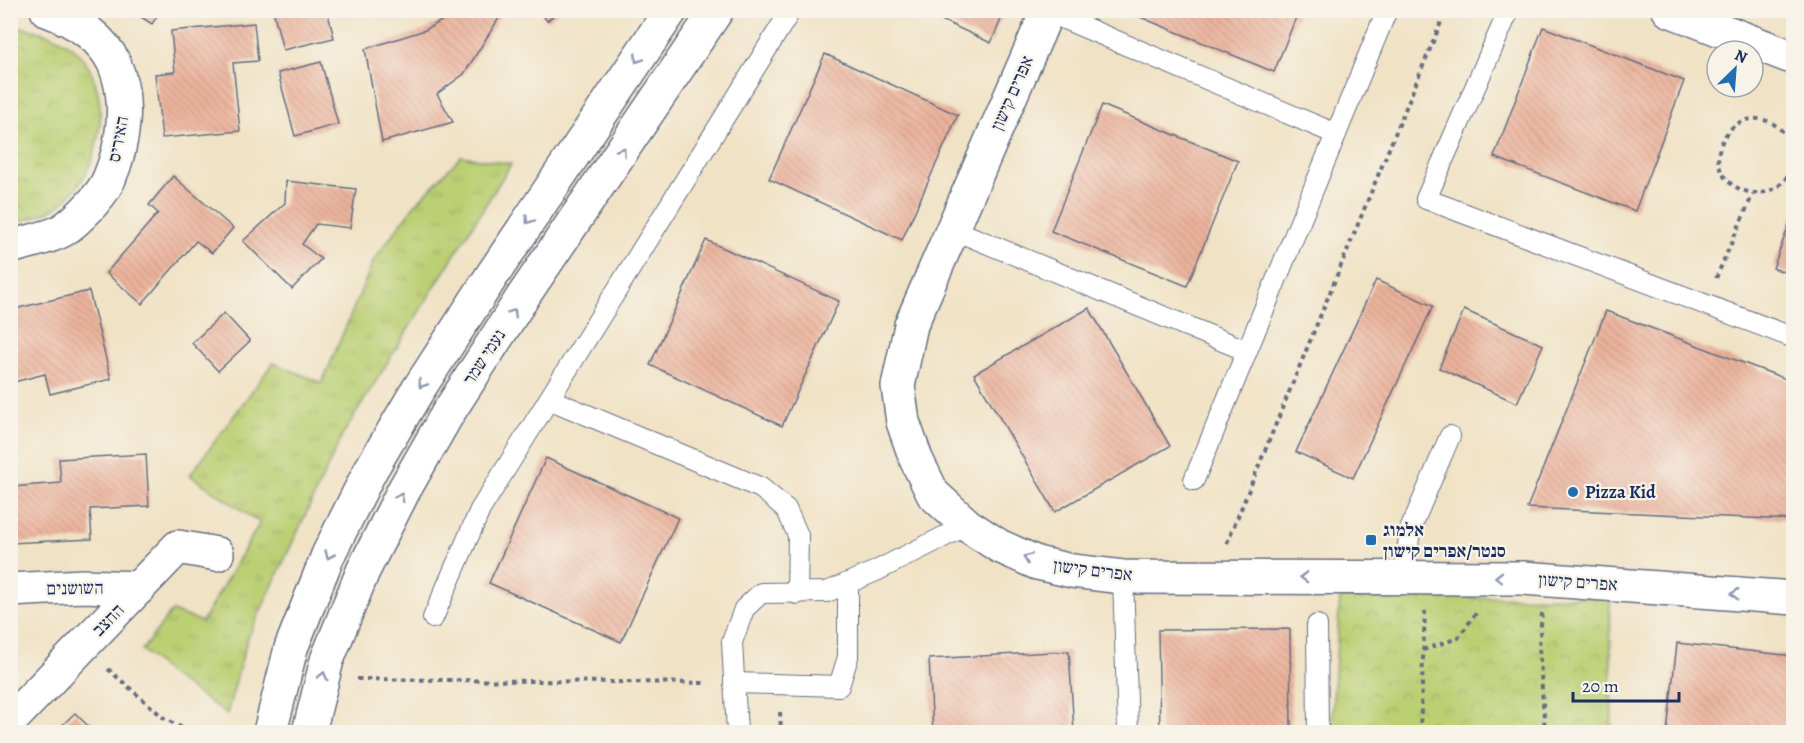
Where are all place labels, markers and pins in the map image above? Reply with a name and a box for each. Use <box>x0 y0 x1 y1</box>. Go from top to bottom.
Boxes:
place label: Pizza Kid <box>1585 480 1656 504</box>
marker: Pizza Kid <box>1566 485 1580 499</box>
place label: אלמוג סנטר/אפרים קישון <box>1383 518 1506 563</box>
marker: אלמוג סנטר/אפרים קישון <box>1364 533 1378 547</box>

